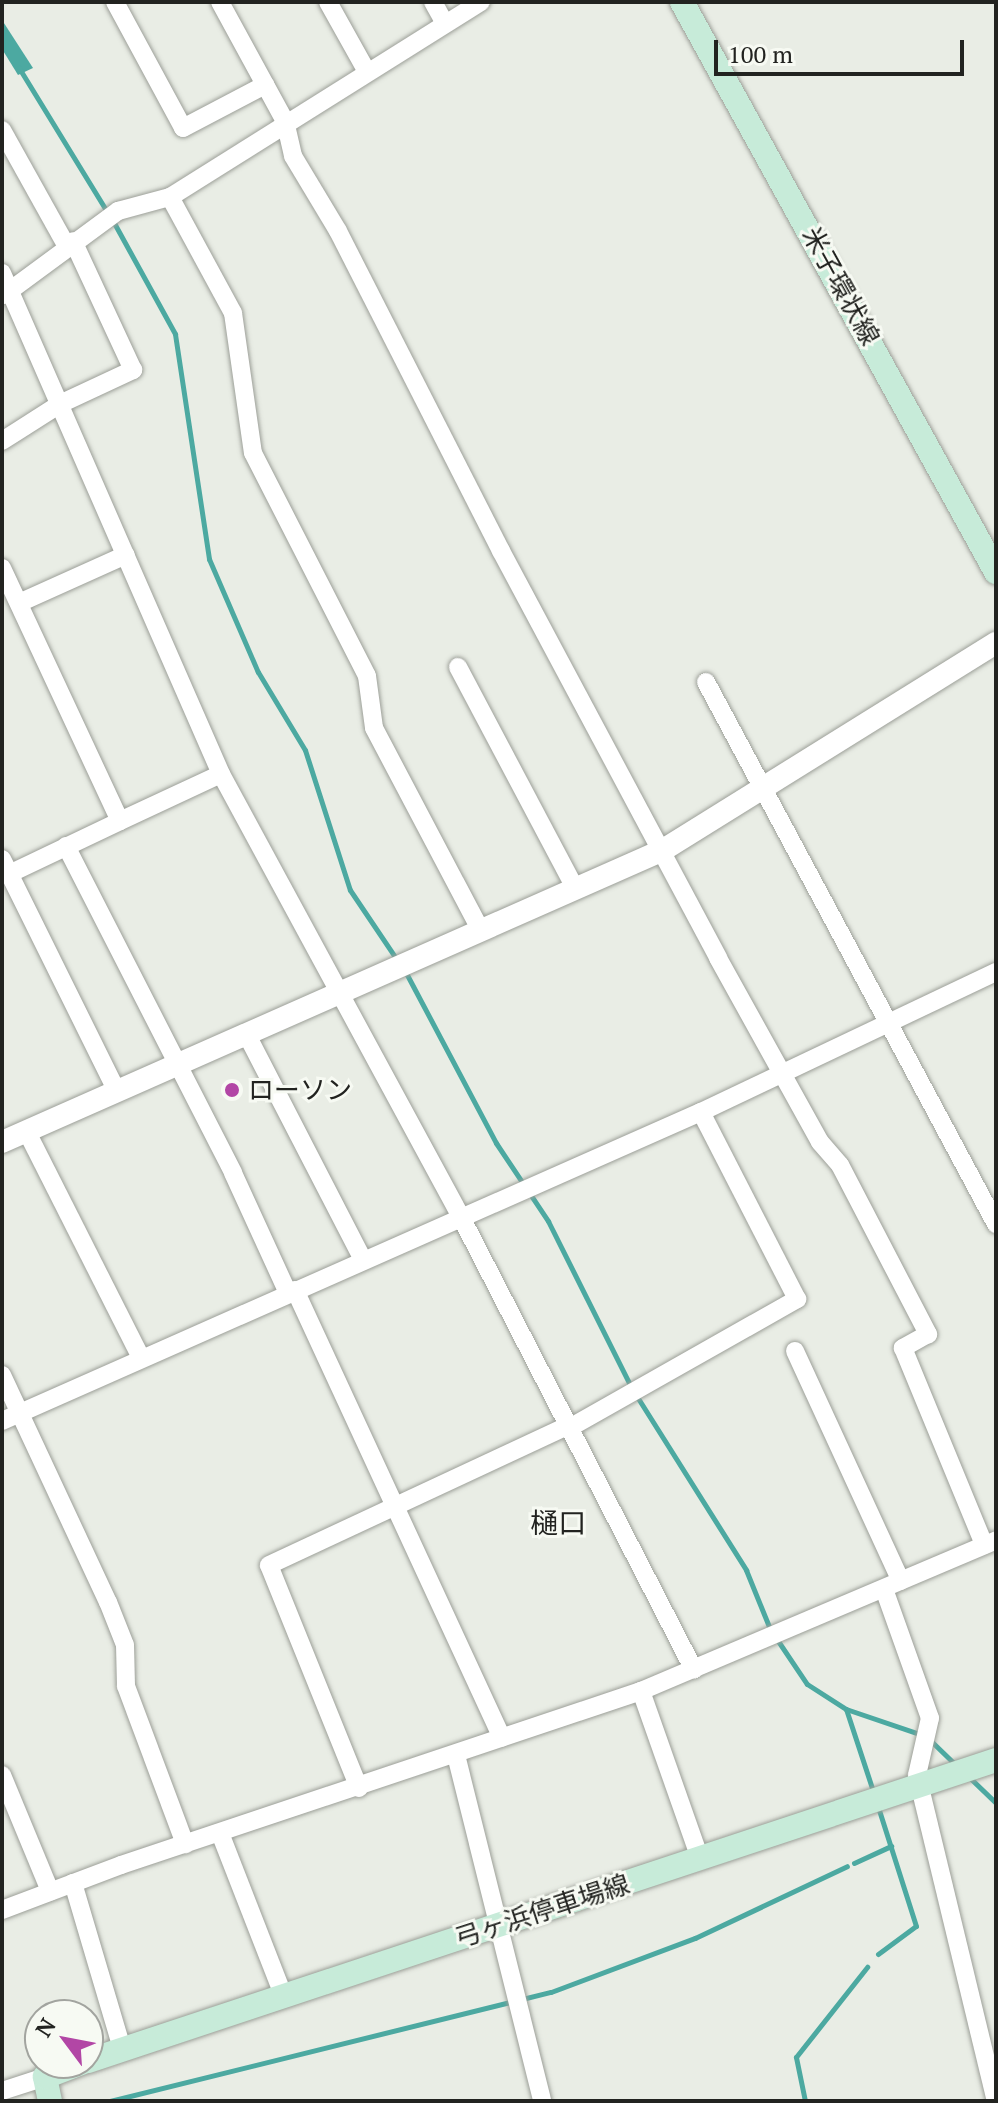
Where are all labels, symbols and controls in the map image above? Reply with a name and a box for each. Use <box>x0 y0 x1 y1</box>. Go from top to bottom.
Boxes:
scale bar <box>718 24 968 74</box>
text: 100 m <box>728 38 793 70</box>
street label: 米子環状線 <box>796 222 886 350</box>
place label: ローソン <box>248 1074 352 1106</box>
marker: ローソン <box>223 1081 241 1099</box>
district label: 樋口 <box>530 1506 586 1540</box>
street label: 弓ヶ浜停車場線 <box>451 1868 633 1954</box>
north arrow <box>24 1999 104 2079</box>
text: N <box>28 2012 62 2042</box>

